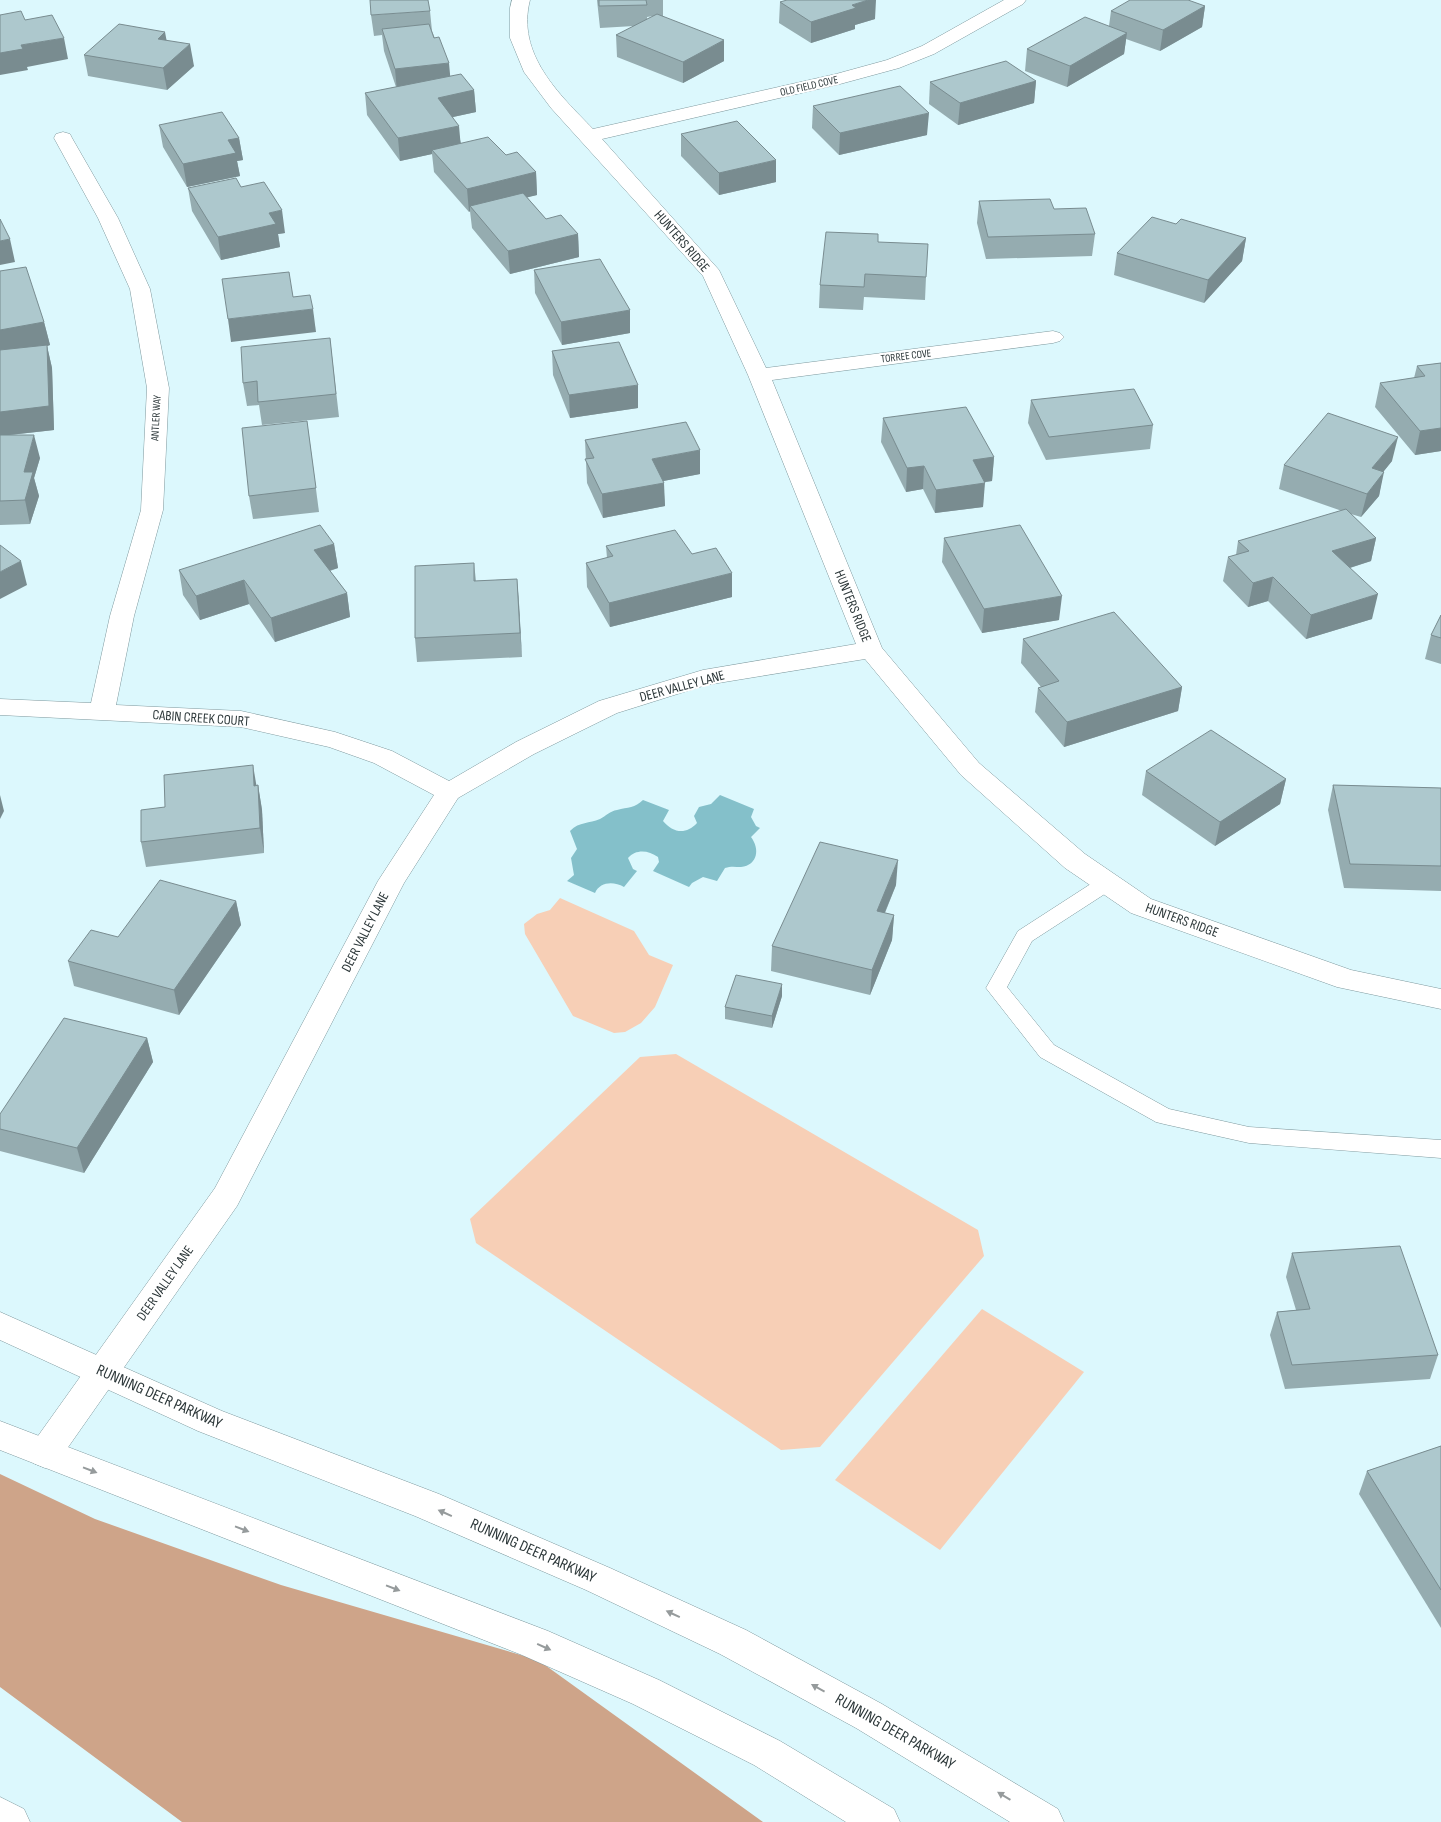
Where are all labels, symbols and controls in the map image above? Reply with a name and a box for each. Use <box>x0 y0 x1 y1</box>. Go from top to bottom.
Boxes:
street label: OLD FIELD COVE <box>779 73 839 99</box>
street label: HUNTERS RIDGE <box>651 207 714 276</box>
street label: TORREE COVE <box>880 346 932 366</box>
street label: ANTLER WAY <box>148 394 164 442</box>
street label: HUNTERS RIDGE <box>831 567 875 645</box>
street label: DEER VALLEY LANE <box>638 666 727 706</box>
street label: CABIN CREEK COURT <box>152 706 250 730</box>
street label: DEER VALLEY LANE <box>338 889 393 975</box>
street label: HUNTERS RIDGE <box>1143 899 1221 941</box>
street label: DEER VALLEY LANE <box>133 1242 197 1324</box>
street label: RUNNING DEER PARKWAY <box>93 1361 225 1433</box>
one-way arrow <box>83 1466 98 1474</box>
one-way arrow <box>438 1508 452 1516</box>
street label: RUNNING DEER PARKWAY <box>467 1515 599 1587</box>
one-way arrow <box>235 1525 250 1533</box>
one-way arrow <box>386 1584 401 1592</box>
one-way arrow <box>666 1610 680 1618</box>
one-way arrow <box>537 1643 552 1651</box>
one-way arrow <box>811 1684 825 1692</box>
street label: RUNNING DEER PARKWAY <box>832 1690 959 1774</box>
one-way arrow <box>997 1791 1010 1800</box>

